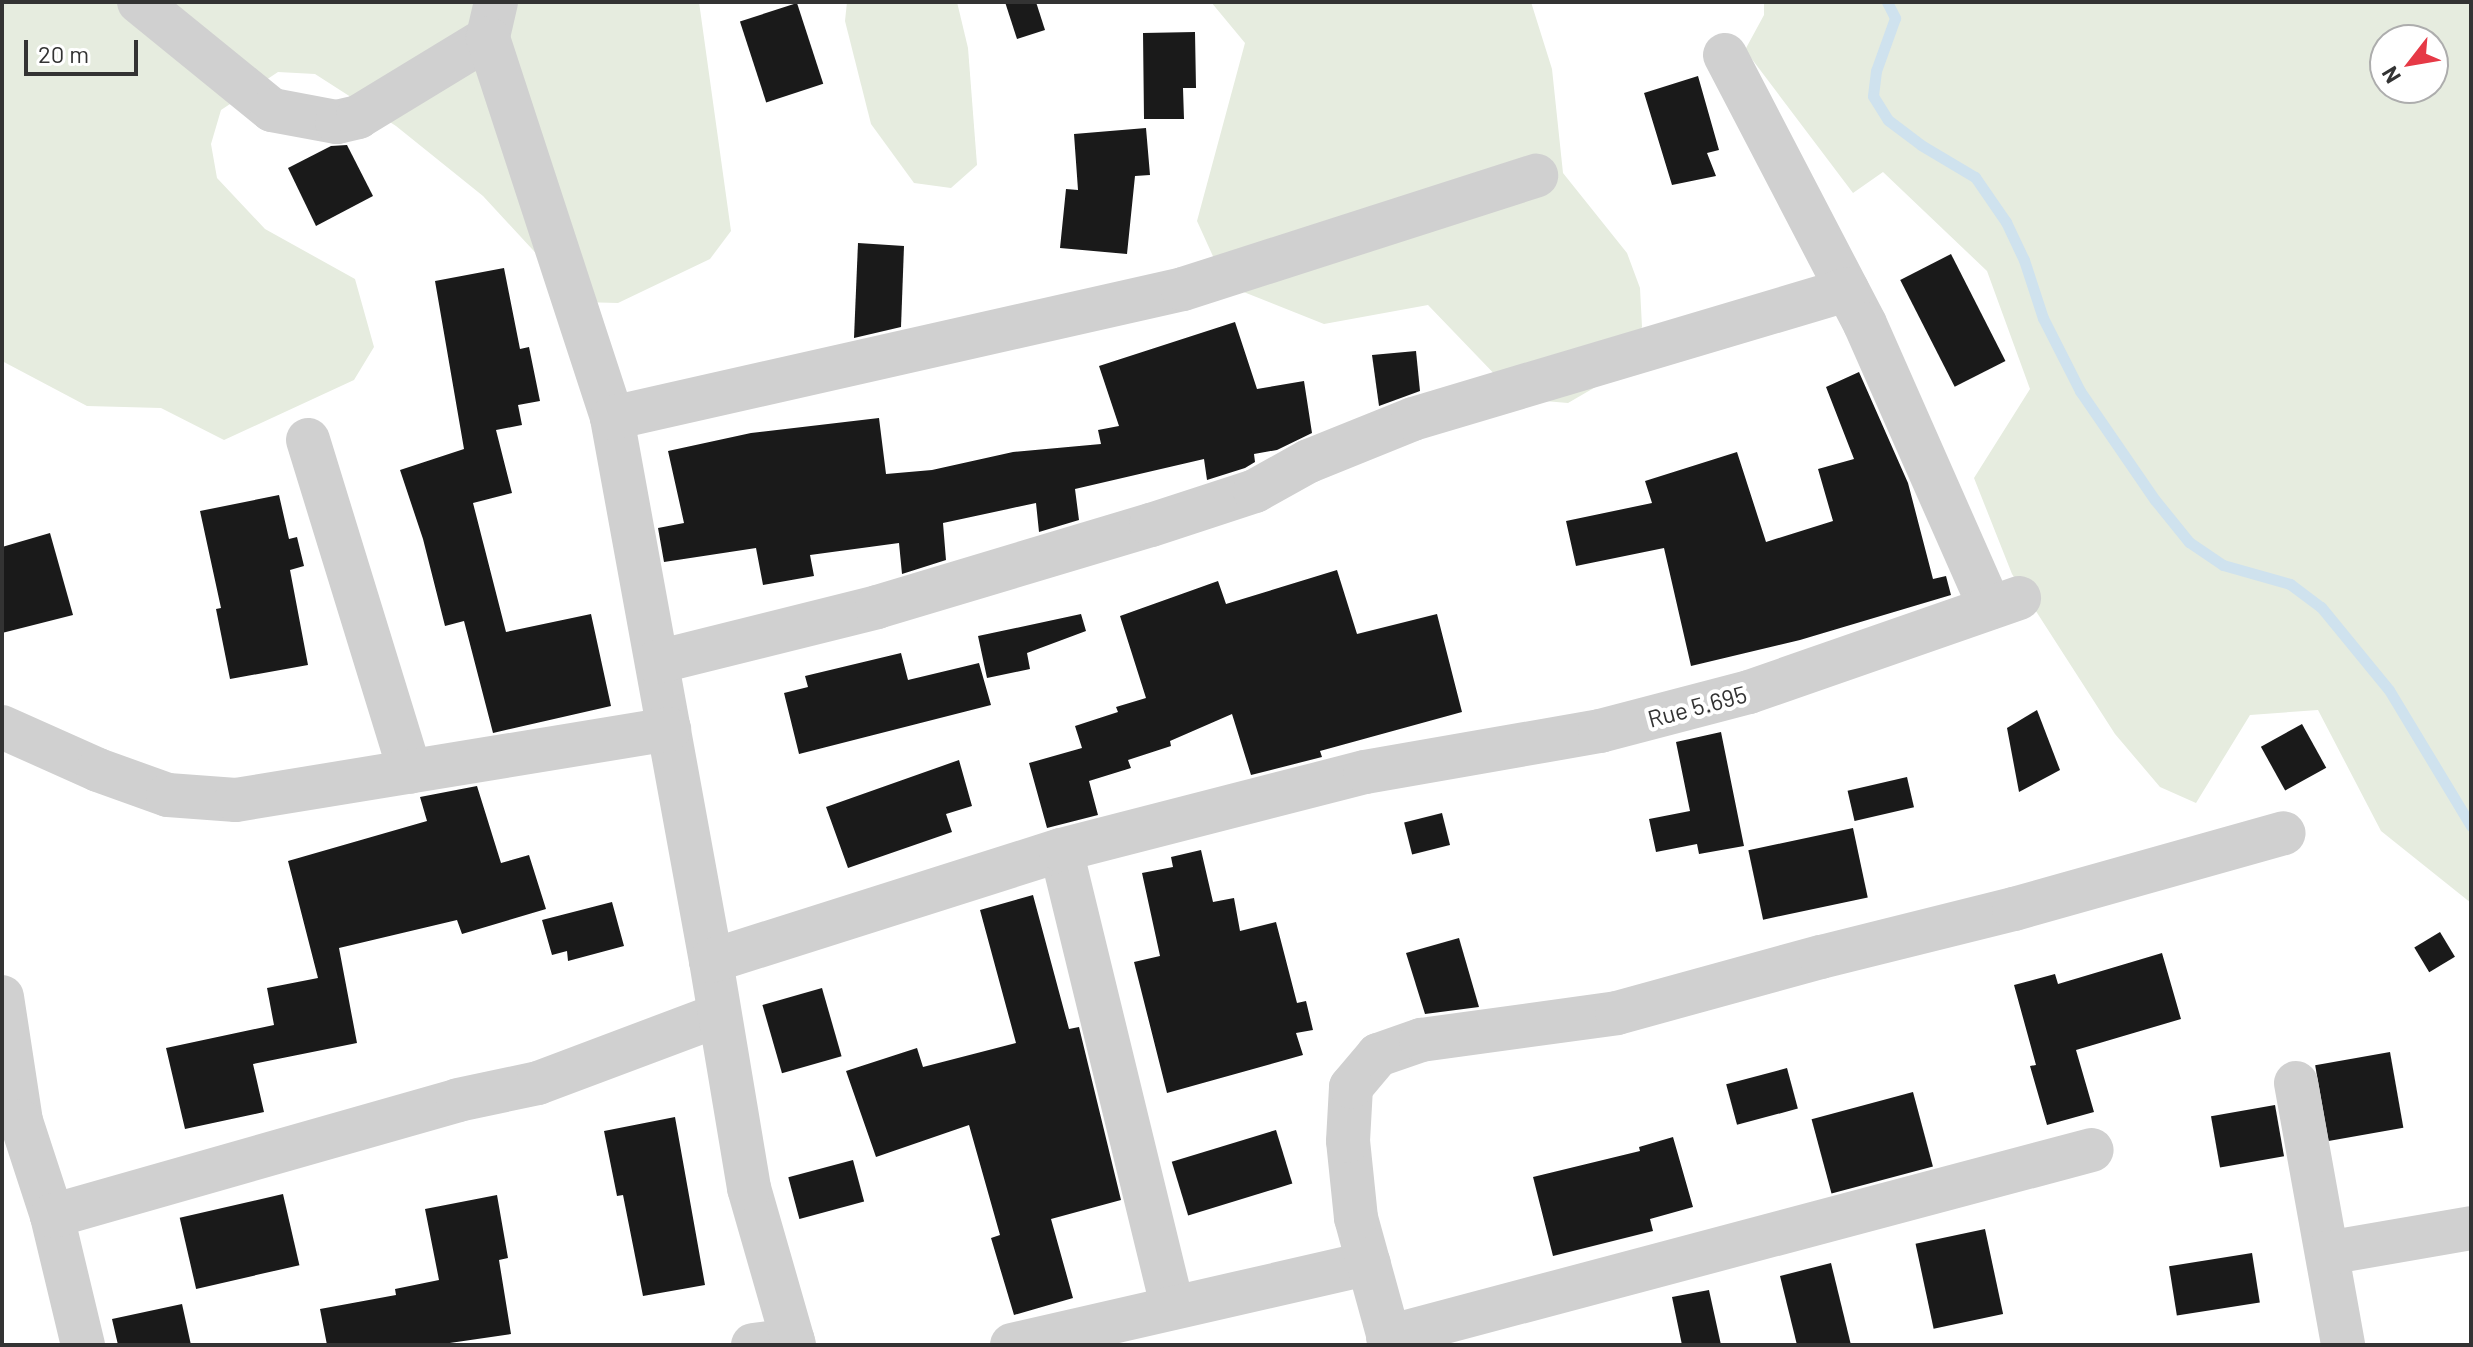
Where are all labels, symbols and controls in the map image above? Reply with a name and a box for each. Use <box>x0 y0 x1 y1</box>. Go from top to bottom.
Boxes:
scale bar <box>28 24 142 74</box>
north arrow <box>2369 24 2449 104</box>
text: 20 m <box>38 39 89 68</box>
text: N <box>2375 62 2405 88</box>
street label: Rue 5.695 <box>1644 679 1750 733</box>

